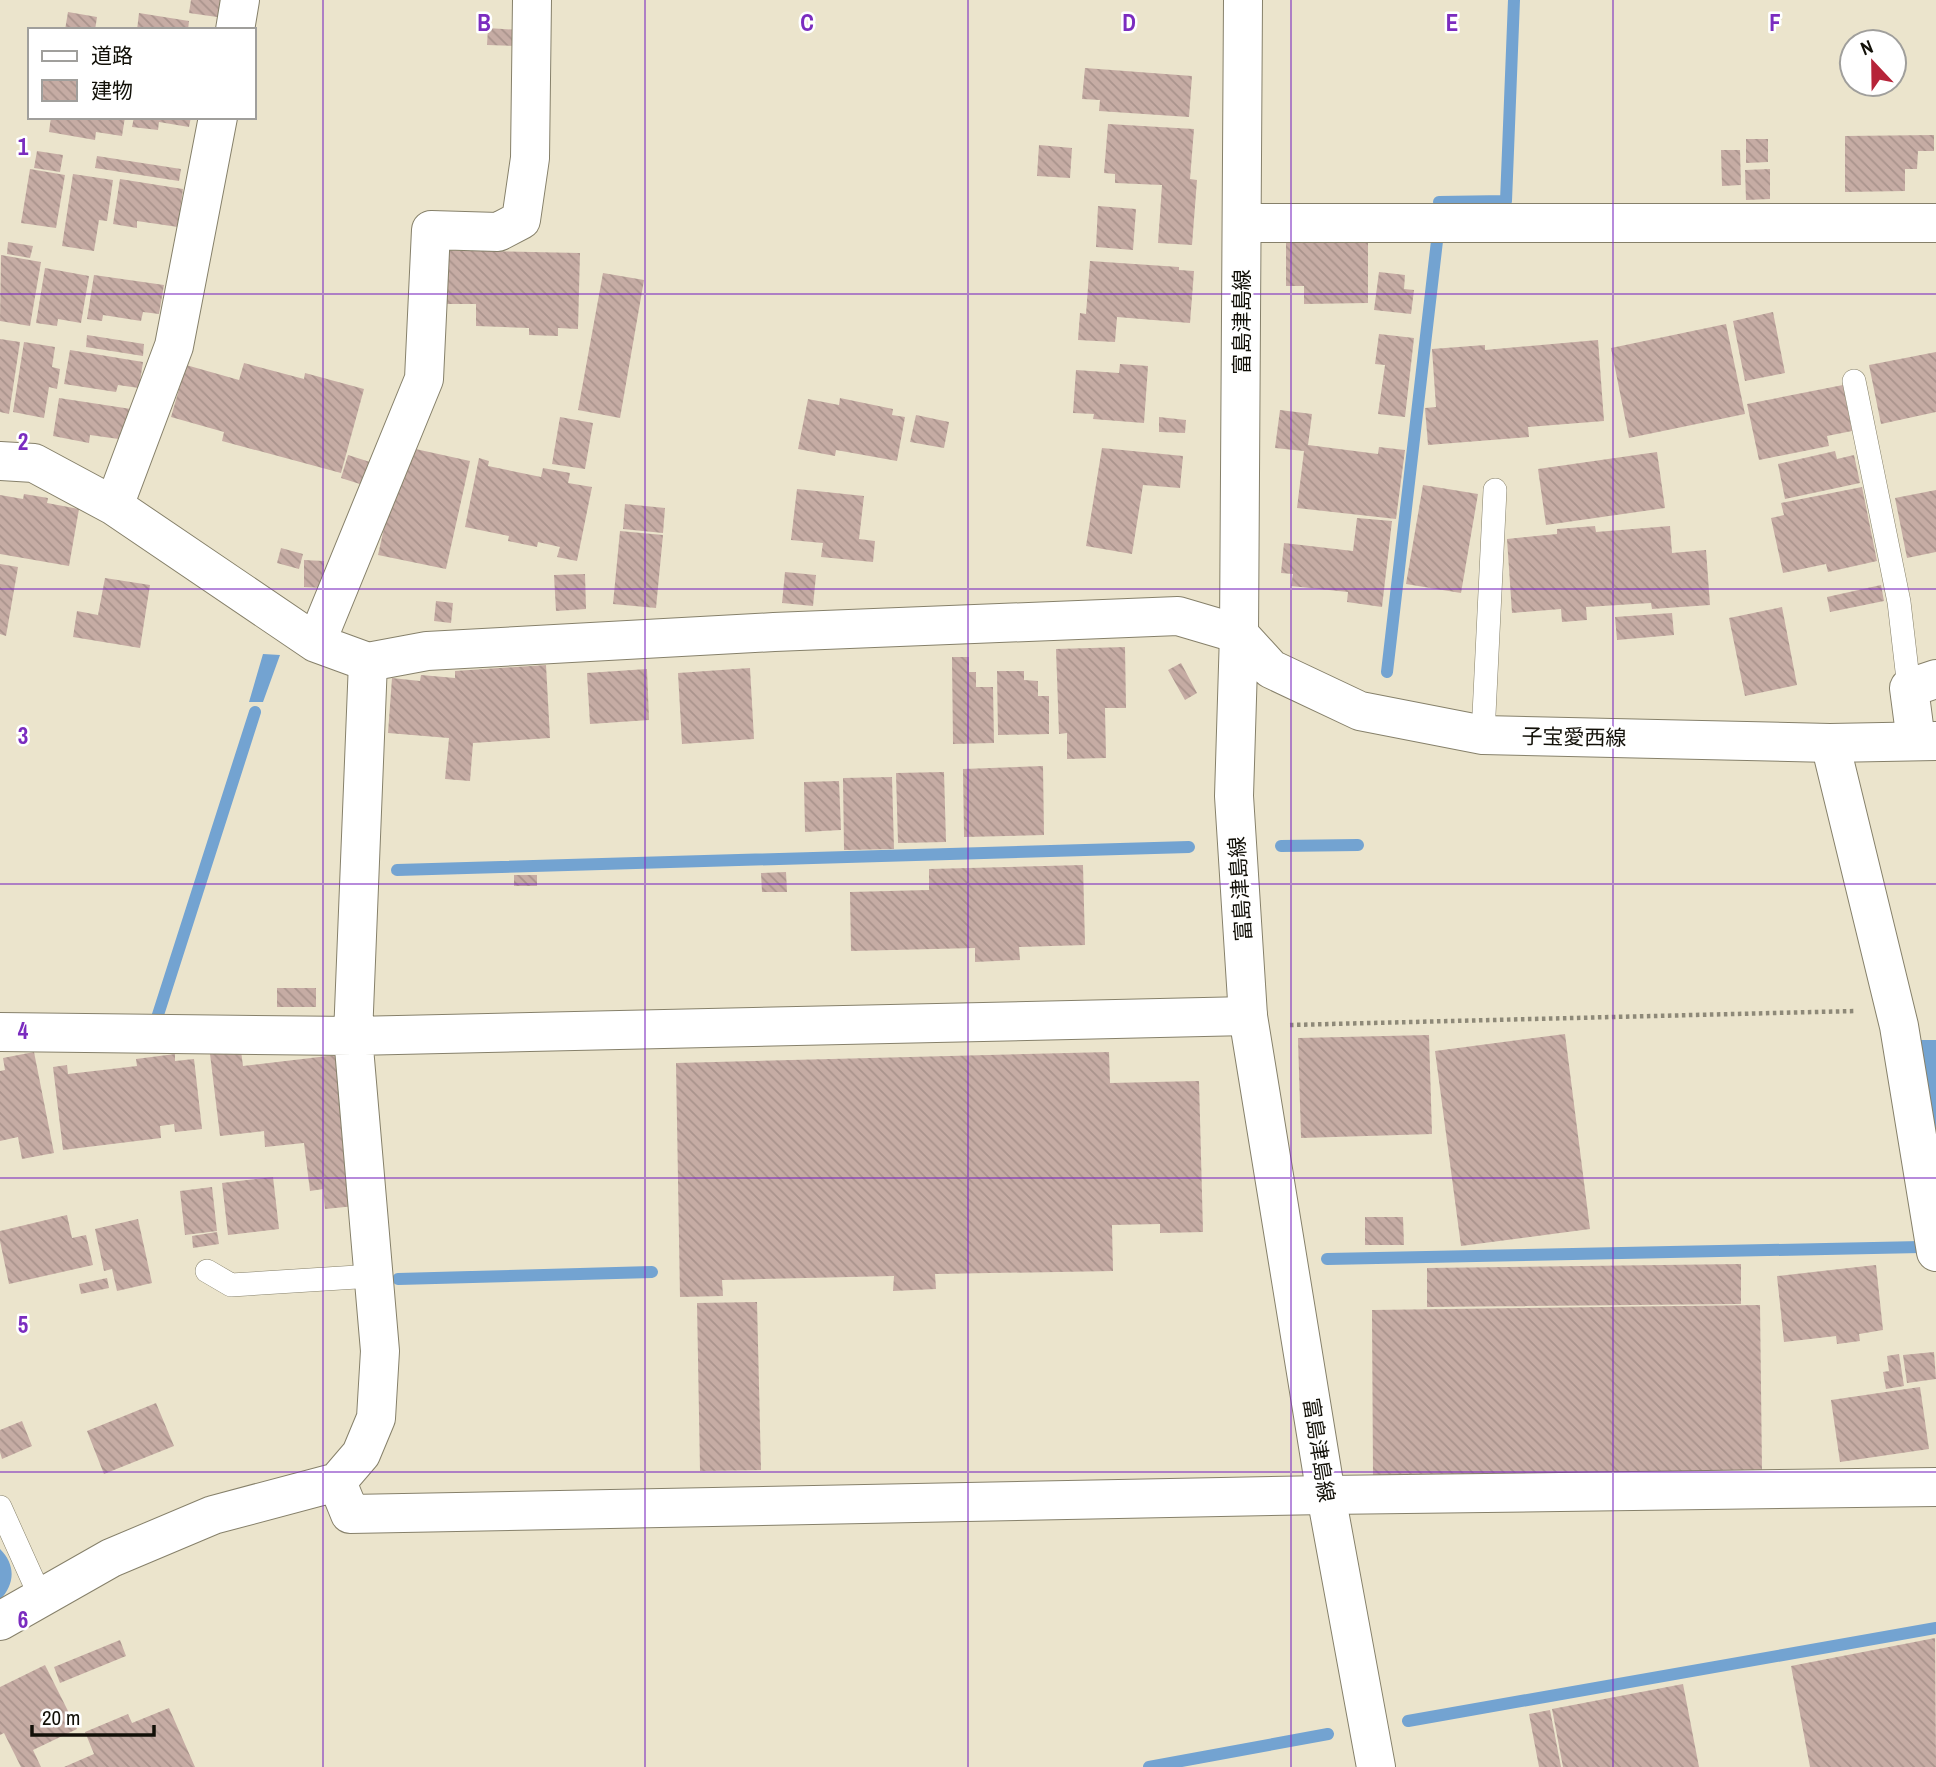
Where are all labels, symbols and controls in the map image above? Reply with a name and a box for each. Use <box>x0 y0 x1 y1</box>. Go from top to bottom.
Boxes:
text: B <box>477 7 491 38</box>
text: C <box>800 7 814 38</box>
text: D <box>1122 7 1136 38</box>
text: E <box>1446 7 1458 38</box>
text: F <box>1769 7 1781 38</box>
legend <box>28 28 256 119</box>
north arrow <box>1838 28 1908 98</box>
text: N <box>1857 33 1877 61</box>
text: 道路 <box>91 41 133 70</box>
text: 建物 <box>91 76 133 105</box>
text: 1 <box>18 131 29 162</box>
street label: 富島津島線 <box>1227 270 1256 375</box>
text: 2 <box>18 426 28 457</box>
text: 3 <box>18 720 28 751</box>
street label: 子宝愛西線 <box>1521 722 1627 752</box>
street label: 富島津島線 <box>1222 836 1258 942</box>
text: 4 <box>18 1015 29 1046</box>
text: 5 <box>18 1309 28 1340</box>
street label: 富島津島線 <box>1296 1396 1342 1504</box>
text: 6 <box>18 1604 28 1635</box>
scale bar <box>32 1694 154 1738</box>
text: 20 m <box>42 1703 80 1732</box>

